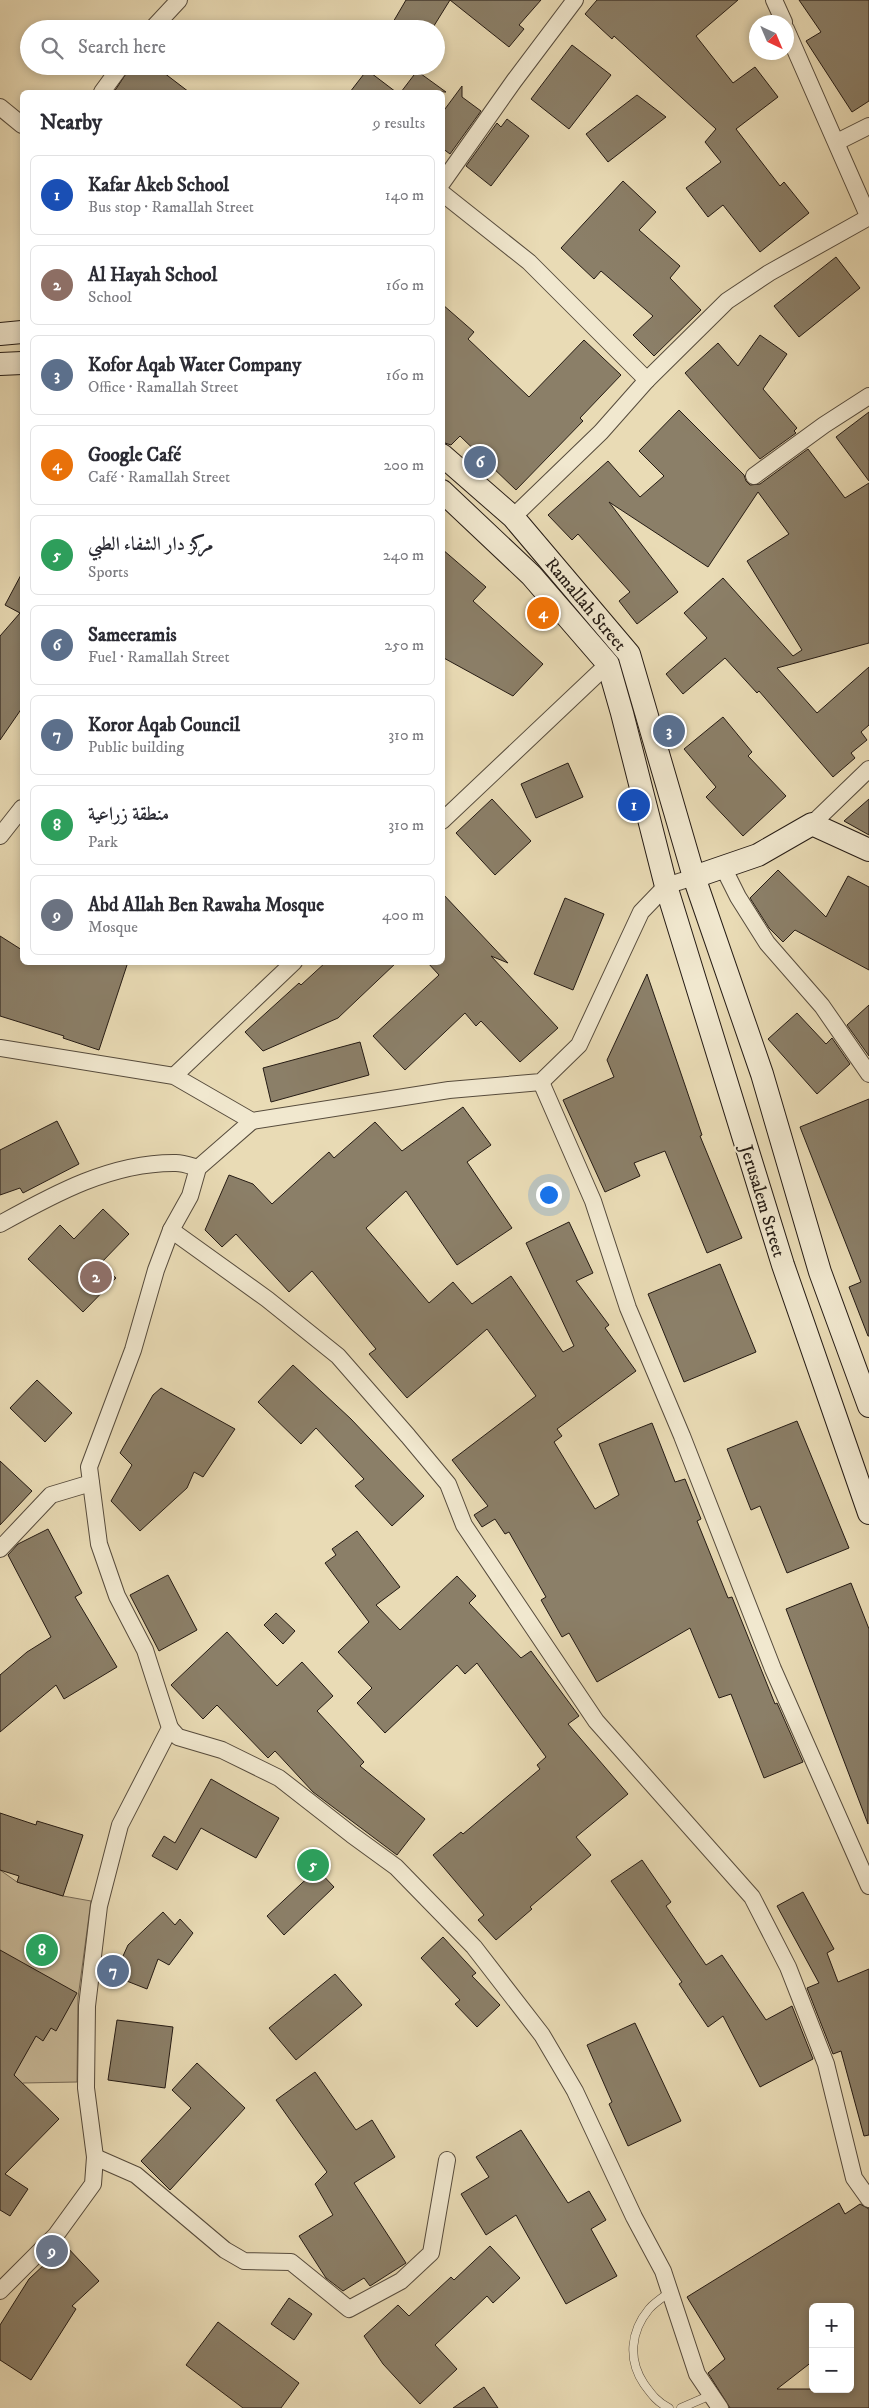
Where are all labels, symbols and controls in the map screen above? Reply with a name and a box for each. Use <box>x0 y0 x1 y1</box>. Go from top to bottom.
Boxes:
north arrow <box>749 15 794 60</box>
search box <box>20 20 445 75</box>
icon: search <box>38 34 66 62</box>
text: Search here <box>78 36 166 59</box>
text: Nearby <box>40 110 102 136</box>
text: 9 results <box>373 113 425 133</box>
text: Kafar Akeb School <box>88 174 229 197</box>
text: 1 <box>54 185 60 205</box>
text: 140 m <box>385 185 424 205</box>
text: Bus stop · Ramallah Street <box>88 197 254 217</box>
text: Al Hayah School <box>88 264 217 287</box>
text: 2 <box>53 275 61 295</box>
text: 160 m <box>386 275 424 295</box>
text: School <box>88 287 132 307</box>
text: Kofor Aqab Water Company <box>88 354 301 377</box>
text: 3 <box>54 365 60 385</box>
text: 160 m <box>386 365 424 385</box>
text: Office · Ramallah Street <box>88 377 238 397</box>
pin: 6 <box>464 443 496 481</box>
text: Google Café <box>88 444 181 467</box>
text: 4 <box>52 455 62 475</box>
text: 200 m <box>383 455 424 475</box>
text: Café · Ramallah Street <box>88 467 230 487</box>
text: مركز دار الشفاء الطبي <box>88 533 213 556</box>
text: 5 <box>53 545 61 565</box>
text: 240 m <box>383 545 424 565</box>
street label: Ramallah Street <box>540 553 631 656</box>
text: Sports <box>88 562 129 582</box>
pin: 4 <box>527 594 559 632</box>
text: Sameeramis <box>88 624 177 647</box>
text: 6 <box>53 635 61 655</box>
text: 250 m <box>384 635 424 655</box>
text: Fuel · Ramallah Street <box>88 647 230 667</box>
pin: 3 <box>653 712 685 750</box>
text: Koror Aqab Council <box>88 714 240 737</box>
text: 7 <box>53 725 61 745</box>
text: 310 m <box>388 725 424 745</box>
text: Public building <box>88 737 184 757</box>
pin: 1 <box>618 786 650 824</box>
text: منطقة زراعية <box>88 803 169 826</box>
text: 8 <box>53 815 61 835</box>
text: 310 m <box>388 815 424 835</box>
text: Park <box>88 832 118 852</box>
text: Abd Allah Ben Rawaha Mosque <box>88 894 324 917</box>
text: 9 <box>53 905 61 925</box>
text: 400 m <box>382 905 424 925</box>
text: Mosque <box>88 917 138 937</box>
street label: Jerusalem Street <box>734 1141 790 1260</box>
your location <box>536 1182 562 1208</box>
pin: 2 <box>80 1258 112 1296</box>
pin: 5 <box>297 1846 329 1884</box>
pin: 8 <box>26 1931 58 1969</box>
pin: 7 <box>97 1952 129 1990</box>
pin: 9 <box>36 2232 68 2270</box>
map controls <box>809 2303 854 2393</box>
button: + <box>809 2303 854 2348</box>
button: − <box>809 2348 854 2393</box>

